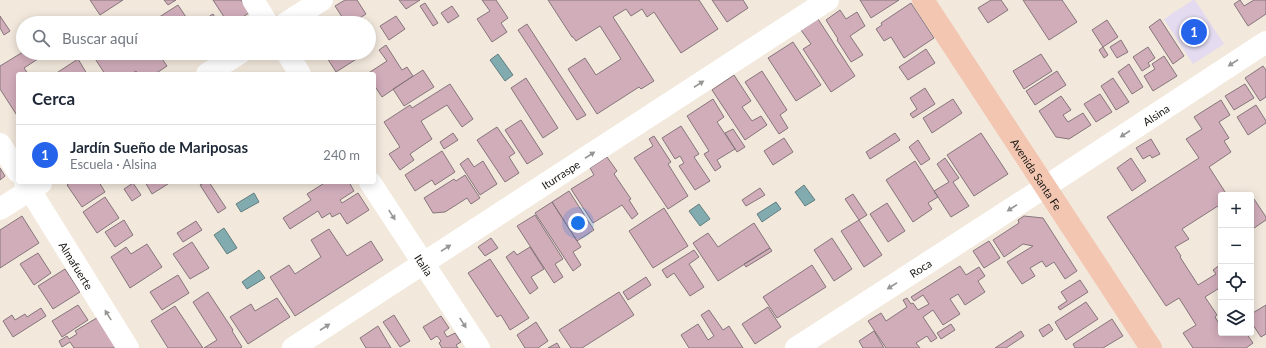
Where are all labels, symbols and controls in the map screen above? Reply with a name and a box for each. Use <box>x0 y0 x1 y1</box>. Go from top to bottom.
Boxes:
search box <box>16 16 376 60</box>
pin: 1 <box>1181 17 1207 47</box>
icon: search <box>30 27 52 49</box>
text: Buscar aquí <box>62 29 138 47</box>
one-way arrow <box>1228 59 1239 67</box>
one-way arrow <box>694 80 705 88</box>
text: Cerca <box>32 88 75 109</box>
street label: Alsina <box>1140 101 1171 128</box>
one-way arrow <box>1119 131 1131 138</box>
street label: Avenida Santa Fe <box>1009 136 1065 212</box>
text: Jardín Sueño de Mariposas <box>70 138 248 156</box>
text: 1 <box>41 147 49 163</box>
text: 240 m <box>323 147 360 163</box>
one-way arrow <box>585 151 596 158</box>
text: Escuela · Alsina <box>70 156 157 172</box>
street label: Iturraspe <box>539 157 582 191</box>
map controls <box>1218 192 1254 336</box>
button: + <box>1218 192 1254 228</box>
one-way arrow <box>1007 204 1018 212</box>
one-way arrow <box>388 209 395 221</box>
your location <box>568 213 588 233</box>
button: − <box>1218 228 1254 264</box>
street label: Almafuerte <box>57 239 97 292</box>
one-way arrow <box>441 244 451 252</box>
street label: Italia <box>413 252 436 278</box>
street label: Roca <box>907 256 934 279</box>
button: locate <box>1218 264 1254 300</box>
one-way arrow <box>886 282 897 290</box>
button: layers <box>1218 300 1254 336</box>
one-way arrow <box>104 309 111 321</box>
one-way arrow <box>459 318 467 329</box>
one-way arrow <box>320 323 331 331</box>

